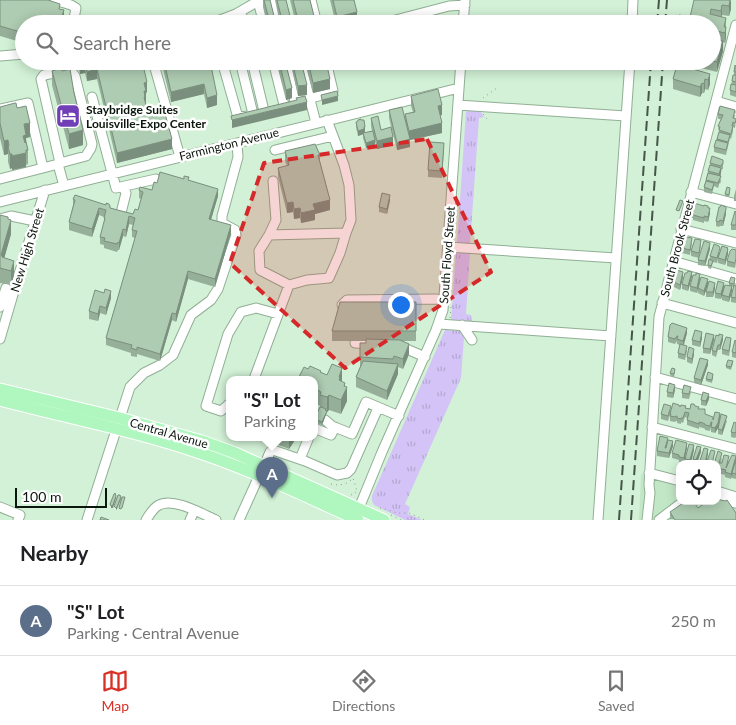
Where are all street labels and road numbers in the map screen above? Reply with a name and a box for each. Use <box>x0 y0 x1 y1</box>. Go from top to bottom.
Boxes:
street label: Farmington Avenue <box>178 124 280 164</box>
street label: South Brook Street <box>657 197 697 298</box>
street label: South Floyd Street <box>436 205 458 304</box>
street label: New High Street <box>7 206 47 294</box>
street label: Central Avenue <box>128 415 210 451</box>

